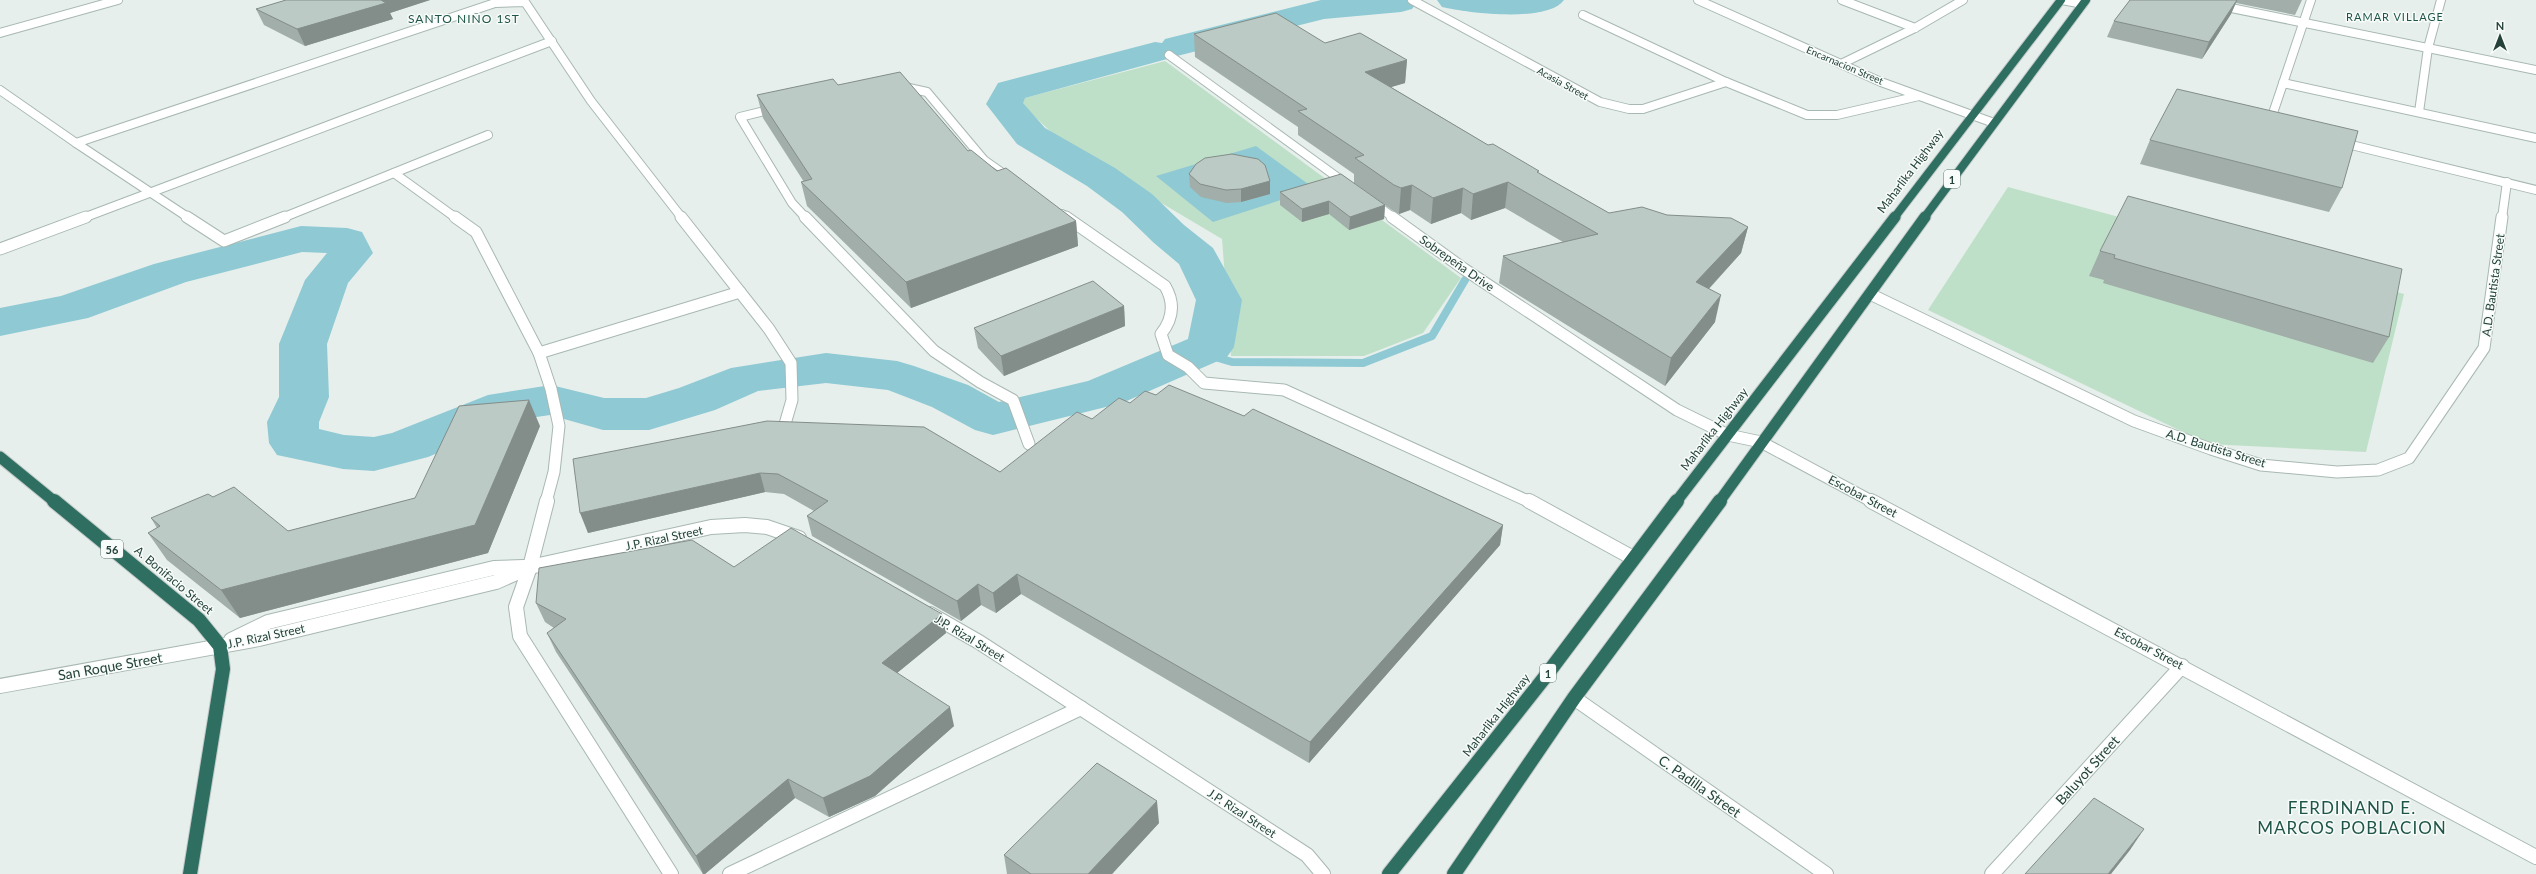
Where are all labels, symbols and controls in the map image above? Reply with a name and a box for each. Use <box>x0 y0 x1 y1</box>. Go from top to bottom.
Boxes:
district label: RAMAR VILLAGE <box>2346 10 2444 23</box>
district label: SANTO NIÑO 1ST <box>408 11 520 26</box>
north arrow <box>2480 16 2520 56</box>
text: N <box>2496 19 2504 32</box>
street label: Encarnacion Street <box>1805 43 1886 87</box>
street label: Acasia Street <box>1535 64 1591 102</box>
street label: Maharlika Highway <box>1874 126 1947 216</box>
road number: 1 <box>1944 170 1960 188</box>
street label: Sobrepeña Drive <box>1417 232 1497 294</box>
street label: A.D. Bautista Street <box>2478 232 2508 337</box>
street label: Maharlika Highway <box>1677 384 1752 473</box>
street label: A.D. Bautista Street <box>2164 426 2268 471</box>
street label: Escobar Street <box>1826 472 1901 521</box>
street label: J.P. Rizal Street <box>624 522 705 554</box>
road number: 56 <box>101 540 123 558</box>
street label: A. Bonifacio Street <box>132 543 217 618</box>
street label: J.P. Rizal Street <box>932 611 1008 665</box>
street label: J.P. Rizal Street <box>226 620 307 652</box>
street label: Escobar Street <box>2112 624 2187 673</box>
street label: San Roque Street <box>57 648 163 684</box>
road number: 1 <box>1540 664 1556 682</box>
street label: Maharlika Highway <box>1459 670 1534 759</box>
street label: Baluyot Street <box>2051 732 2123 808</box>
street label: C. Padilla Street <box>1656 751 1744 821</box>
street label: J.P. Rizal Street <box>1205 785 1280 841</box>
district label: FERDINAND E. MARCOS POBLACION <box>2257 797 2447 838</box>

